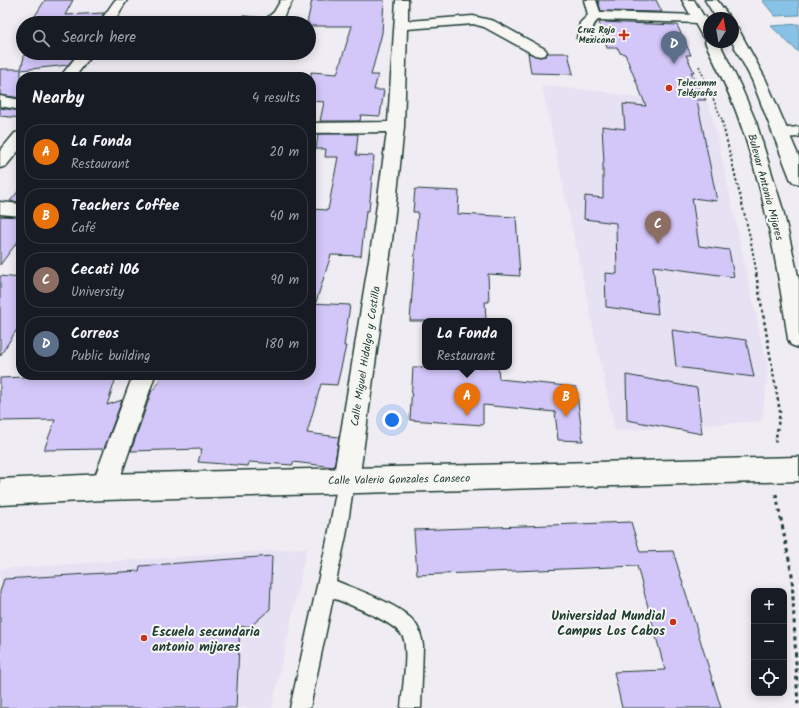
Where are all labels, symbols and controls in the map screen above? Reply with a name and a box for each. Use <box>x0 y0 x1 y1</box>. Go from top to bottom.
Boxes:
north arrow <box>703 12 739 48</box>
search box <box>16 16 316 60</box>
place label: Cruz Roja Mexicana <box>578 23 615 48</box>
text: Search here <box>62 26 136 50</box>
icon: search <box>30 27 52 49</box>
marker: Cruz Roja Mexicana <box>618 29 630 41</box>
pin: D <box>661 31 687 64</box>
place label: Telecomm Telégrafos <box>677 76 718 101</box>
marker: Telecomm Telégrafos <box>664 83 674 93</box>
text: Nearby <box>32 85 84 112</box>
text: 4 results <box>252 88 300 109</box>
text: La Fonda <box>71 130 132 154</box>
street label: Bulevar Antonio Mijares <box>742 132 788 243</box>
text: A <box>42 142 50 163</box>
text: 20 m <box>269 142 299 163</box>
text: Restaurant <box>71 154 130 175</box>
text: Teachers Coffee <box>71 194 179 218</box>
text: B <box>42 206 50 227</box>
text: 40 m <box>270 206 299 227</box>
pin: C <box>645 211 671 244</box>
text: Café <box>71 218 95 239</box>
text: Cecati 106 <box>71 258 139 282</box>
text: C <box>42 270 50 291</box>
text: 90 m <box>271 270 299 291</box>
text: University <box>71 282 124 303</box>
street label: Calle Miguel Hidalgo y Costilla <box>346 285 386 427</box>
popup <box>422 318 512 370</box>
text: Correos <box>71 322 119 346</box>
text: La Fonda <box>437 322 497 346</box>
text: D <box>42 334 50 355</box>
text: 180 m <box>265 334 299 355</box>
text: Public building <box>71 346 150 367</box>
text: Restaurant <box>437 346 495 367</box>
pin: A <box>454 383 480 416</box>
pin: B <box>553 384 579 417</box>
your location <box>382 410 402 430</box>
street label: Calle Valerio Gonzales Canseco <box>328 470 470 490</box>
map controls <box>751 588 787 696</box>
button: + <box>751 588 787 624</box>
place label: Universidad Mundial Campus Los Cabos <box>551 606 666 642</box>
marker: Universidad Mundial Campus Los Cabos <box>668 617 678 627</box>
place label: Escuela secundaria antonio mijares <box>152 622 260 658</box>
button: − <box>751 624 787 660</box>
marker: Escuela secundaria antonio mijares <box>139 633 149 643</box>
button: locate <box>751 660 787 696</box>

